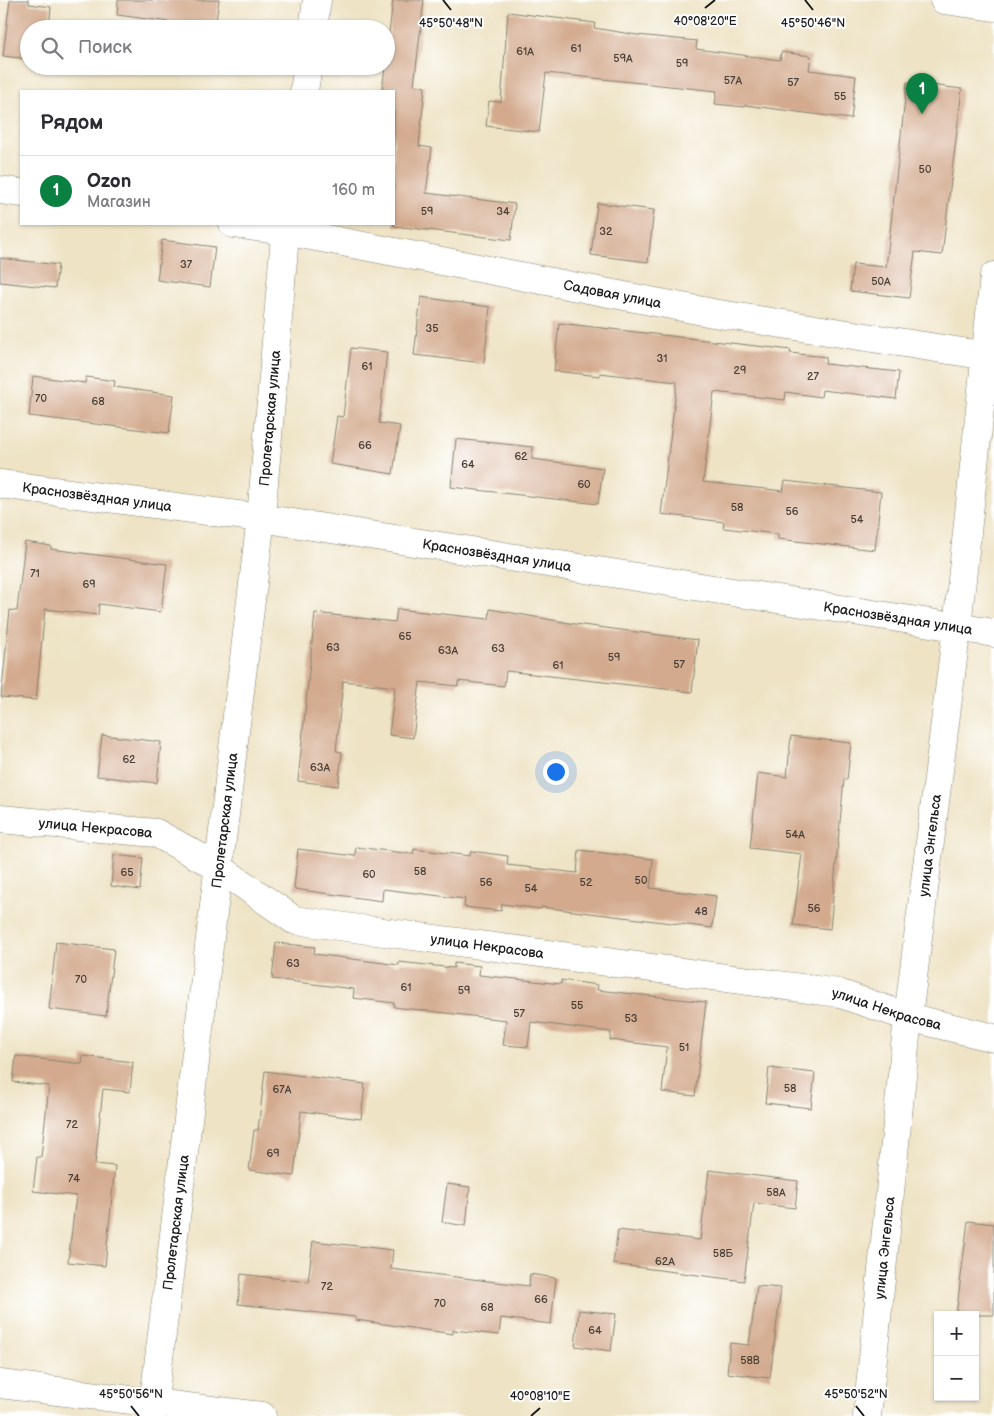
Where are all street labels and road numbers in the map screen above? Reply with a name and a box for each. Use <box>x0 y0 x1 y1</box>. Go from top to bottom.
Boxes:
street label: Садовая улица <box>562 277 664 312</box>
street label: Пролетарская улица <box>256 349 284 487</box>
street label: Краснозвёздная улица <box>21 479 174 515</box>
street label: Краснозвёздная улица <box>421 535 573 576</box>
street label: Краснозвёздная улица <box>822 598 974 639</box>
street label: Пролетарская улица <box>208 751 242 889</box>
street label: улица Энгельса <box>915 792 945 898</box>
street label: улица Некрасова <box>38 815 154 842</box>
street label: улица Некрасова <box>429 930 546 963</box>
street label: улица Некрасова <box>831 984 944 1034</box>
street label: Пролетарская улица <box>159 1153 193 1291</box>
street label: улица Энгельса <box>871 1195 899 1300</box>

